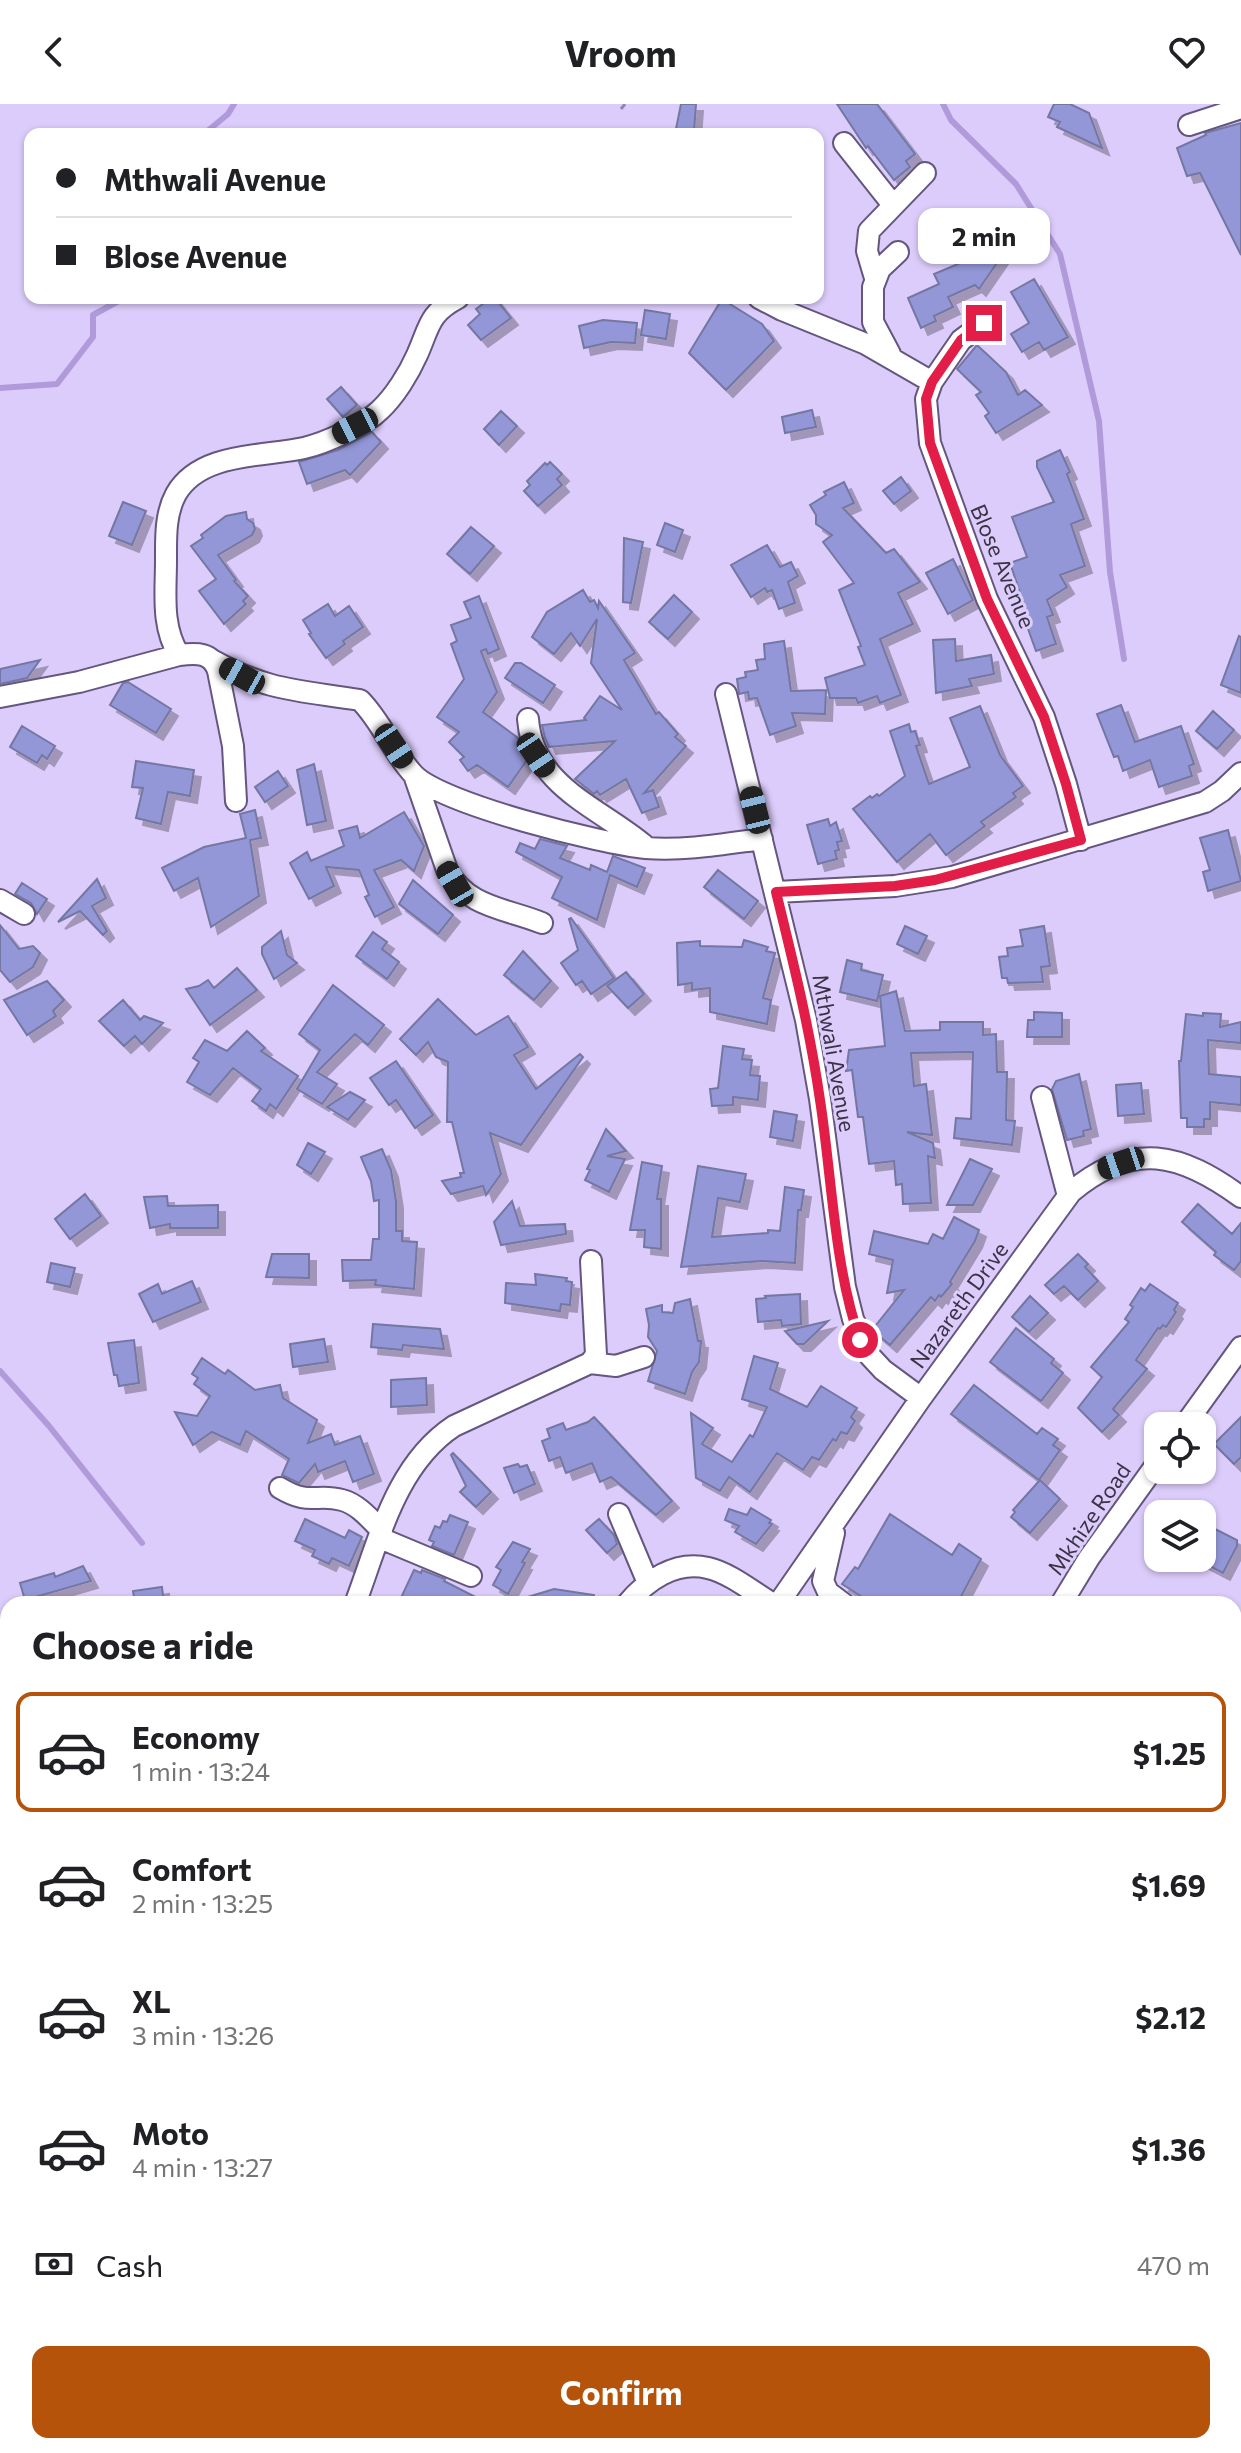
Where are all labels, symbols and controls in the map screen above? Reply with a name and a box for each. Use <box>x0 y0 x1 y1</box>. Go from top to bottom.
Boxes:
icon: back <box>32 30 76 74</box>
text: Vroom <box>564 30 677 74</box>
icon: heart <box>1165 30 1209 74</box>
text: Mthwali Avenue <box>104 160 326 197</box>
callout: 2 min <box>918 207 1050 263</box>
text: 2 min <box>952 220 1016 251</box>
text: Blose Avenue <box>104 237 287 274</box>
route end <box>966 305 1002 341</box>
car <box>328 404 382 448</box>
street label: Blose Avenue <box>965 500 1042 632</box>
car <box>215 654 269 698</box>
car <box>371 719 417 773</box>
car <box>513 728 559 782</box>
car <box>738 784 772 836</box>
car <box>433 857 477 911</box>
street label: Mthwali Avenue <box>807 972 862 1134</box>
car <box>1094 1144 1148 1182</box>
street label: Nazareth Drive <box>904 1236 1013 1373</box>
route start <box>842 1322 878 1358</box>
map controls <box>1144 1412 1216 1572</box>
button: locate <box>1144 1412 1216 1484</box>
street label: Mkhize Road <box>1041 1458 1136 1580</box>
button: layers <box>1144 1500 1216 1572</box>
text: Choose a ride <box>32 1622 253 1666</box>
icon: car <box>36 1716 108 1788</box>
text: Economy <box>132 1718 260 1755</box>
text: $1.25 <box>1133 1734 1206 1771</box>
text: 1 min · 13:24 <box>132 1755 270 1786</box>
icon: car <box>36 1848 108 1920</box>
text: Comfort <box>132 1850 251 1887</box>
text: $1.69 <box>1131 1866 1206 1903</box>
text: 2 min · 13:25 <box>132 1887 273 1918</box>
icon: car <box>36 1980 108 2052</box>
text: XL <box>132 1982 171 2019</box>
text: $2.12 <box>1135 1998 1206 2035</box>
text: 3 min · 13:26 <box>132 2019 274 2050</box>
icon: car <box>36 2112 108 2184</box>
text: Moto <box>132 2114 209 2151</box>
text: $1.36 <box>1131 2130 1206 2167</box>
text: 4 min · 13:27 <box>132 2151 273 2182</box>
icon: cash <box>32 2242 76 2286</box>
text: Cash <box>96 2246 163 2283</box>
text: 470 m <box>1137 2249 1210 2280</box>
button: Confirm <box>32 2346 1210 2438</box>

